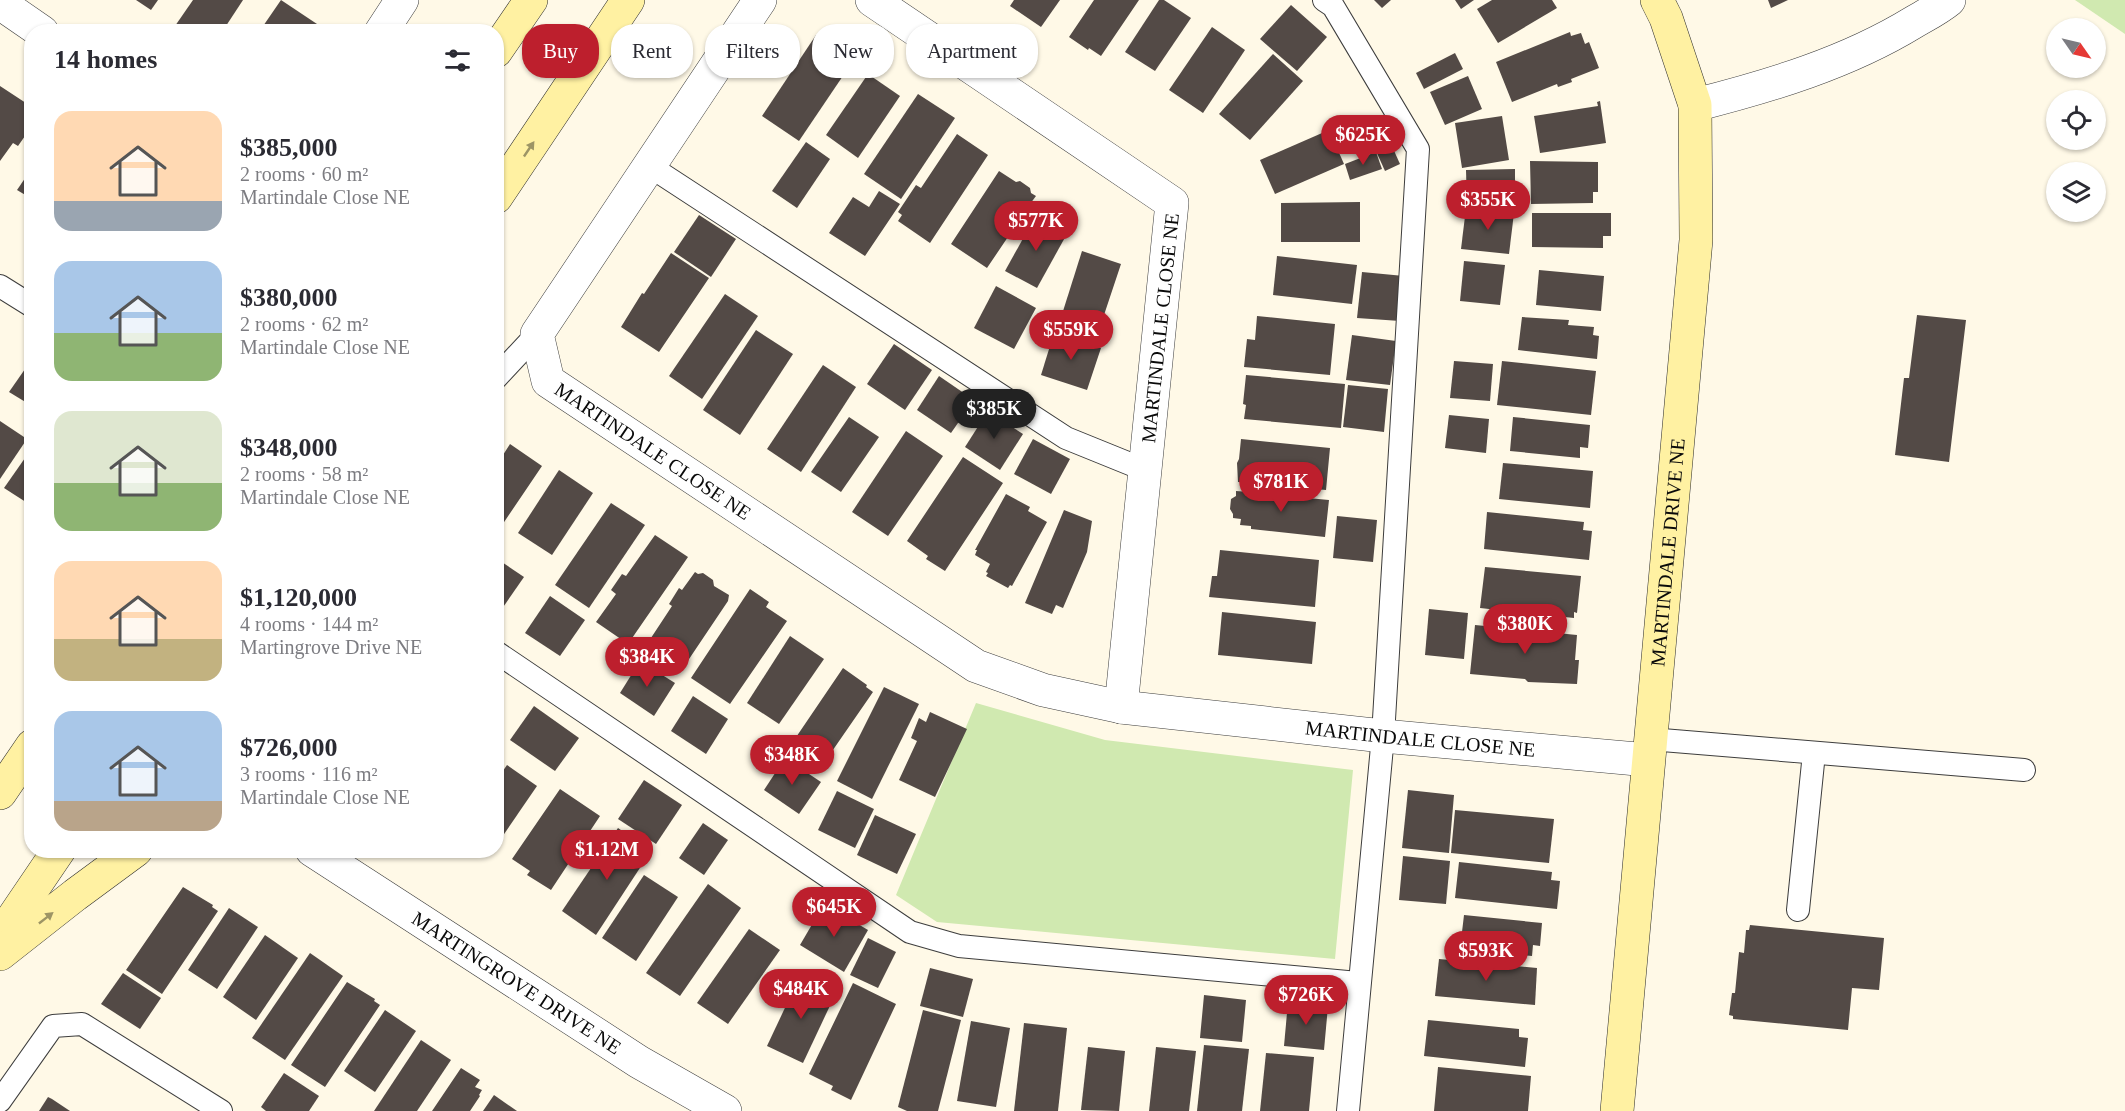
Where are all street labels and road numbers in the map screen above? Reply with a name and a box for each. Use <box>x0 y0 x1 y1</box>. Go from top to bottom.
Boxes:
street label: MARTINDALE CLOSE NE <box>1137 212 1183 444</box>
street label: MARTINDALE CLOSE NE <box>551 378 755 524</box>
street label: MARTINDALE DRIVE NE <box>1646 437 1689 667</box>
street label: MARTINDALE CLOSE NE <box>1304 716 1536 761</box>
street label: MARTINGROVE DRIVE NE <box>408 907 625 1058</box>

